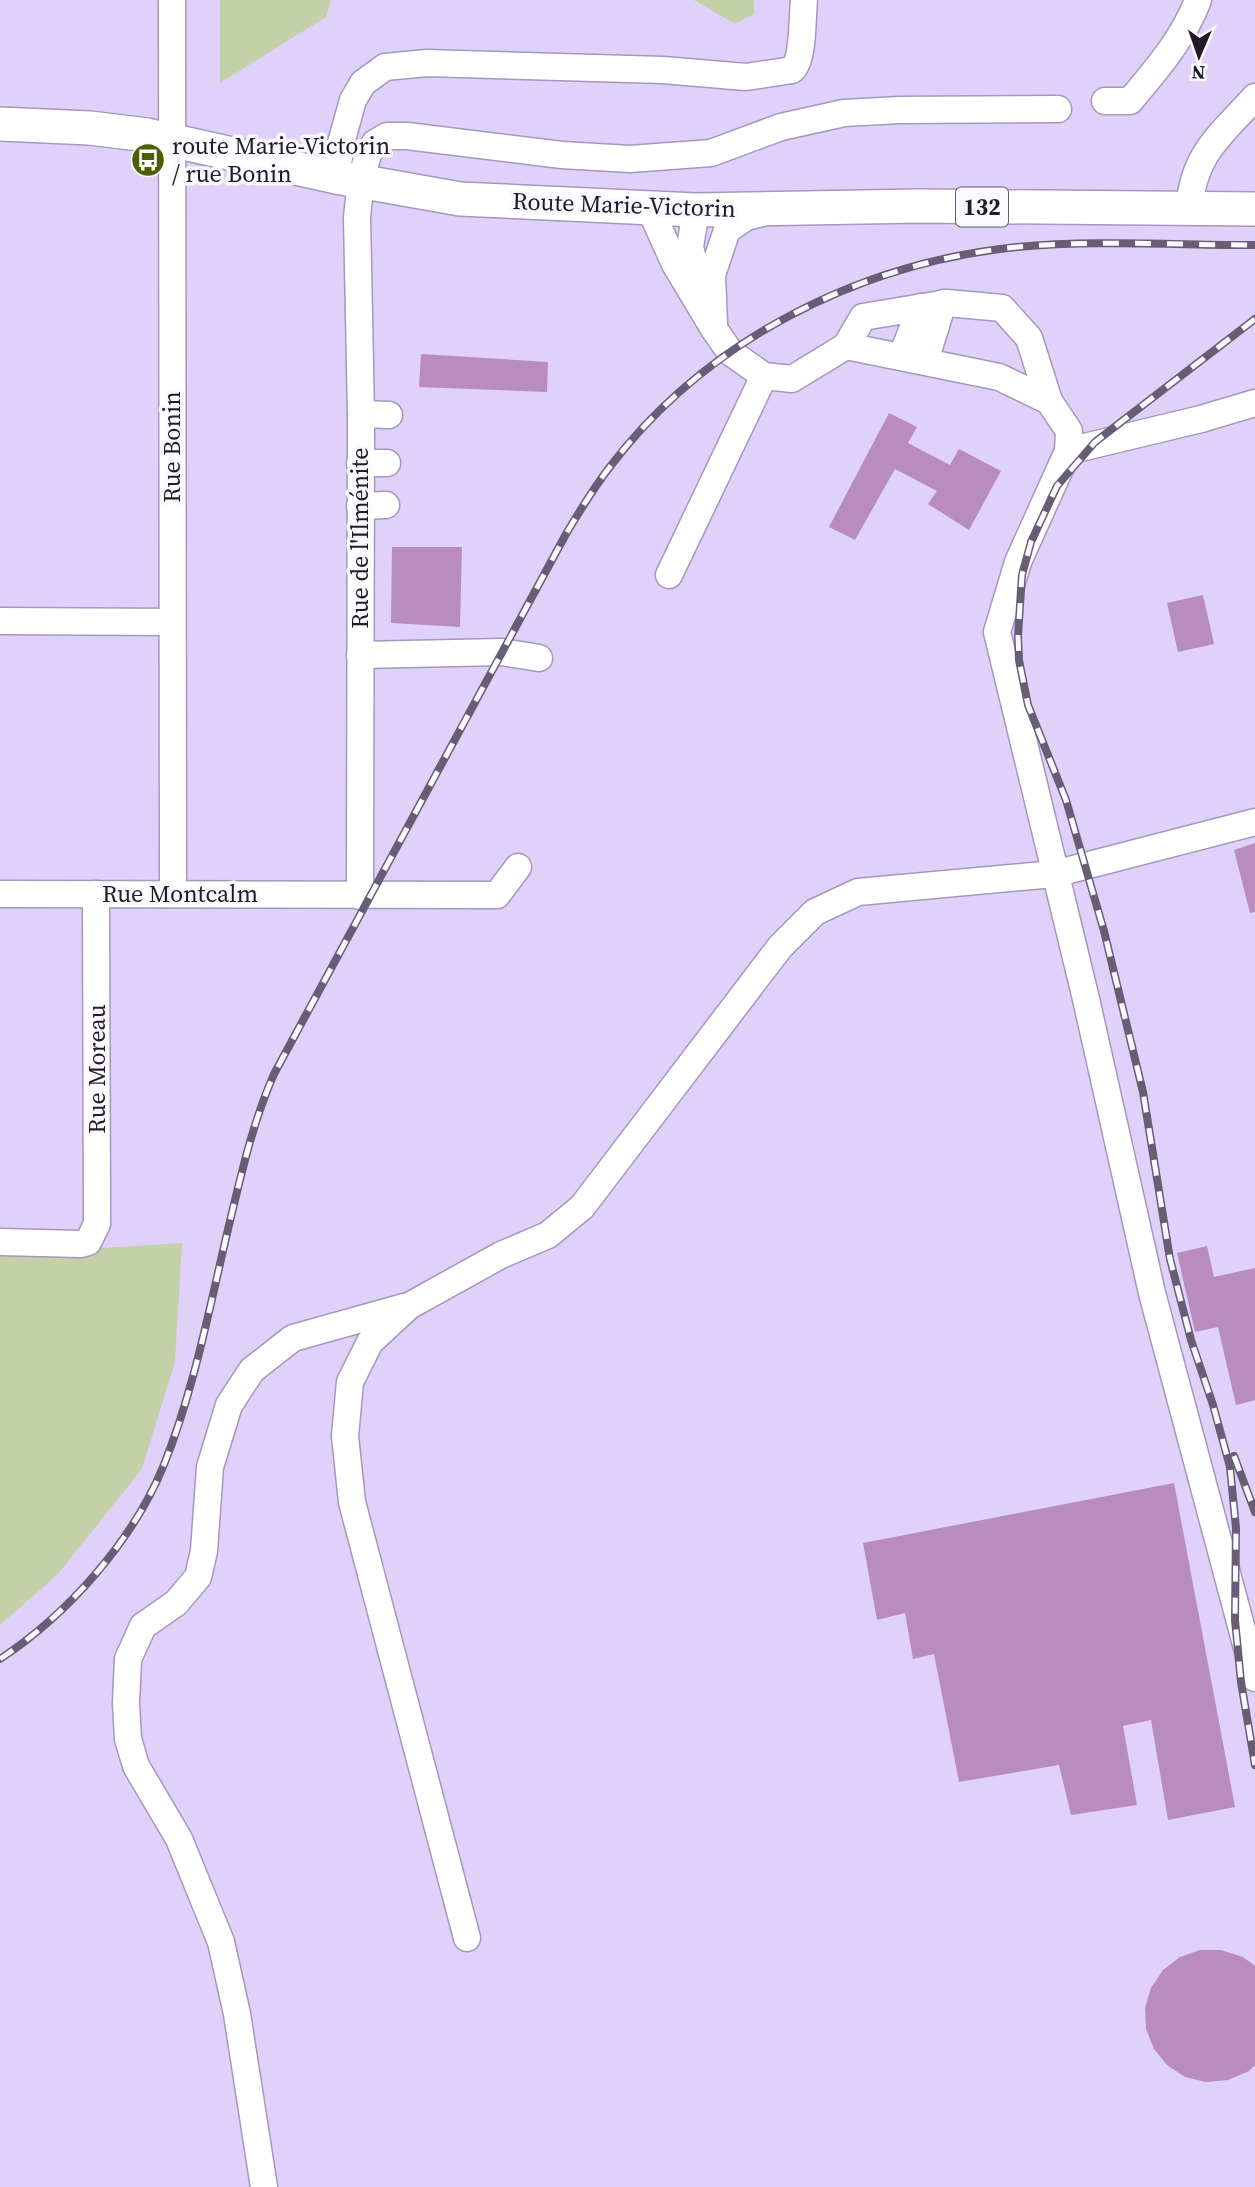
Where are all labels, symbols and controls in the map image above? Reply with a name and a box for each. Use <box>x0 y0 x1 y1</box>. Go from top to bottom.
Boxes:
north arrow <box>1164 21 1234 91</box>
text: N <box>1191 60 1206 86</box>
place label: route Marie-Victorin / rue Bonin <box>172 129 390 190</box>
bus stop icon: route Marie-Victorin / rue Bonin <box>129 141 167 179</box>
street label: Route Marie-Victorin <box>512 184 736 225</box>
road number: 132 <box>956 188 1008 227</box>
street label: Rue Bonin <box>155 391 188 503</box>
street label: Rue de l'Ilménite <box>343 447 376 629</box>
street label: Rue Montcalm <box>102 877 258 910</box>
street label: Rue Moreau <box>80 1004 113 1134</box>

